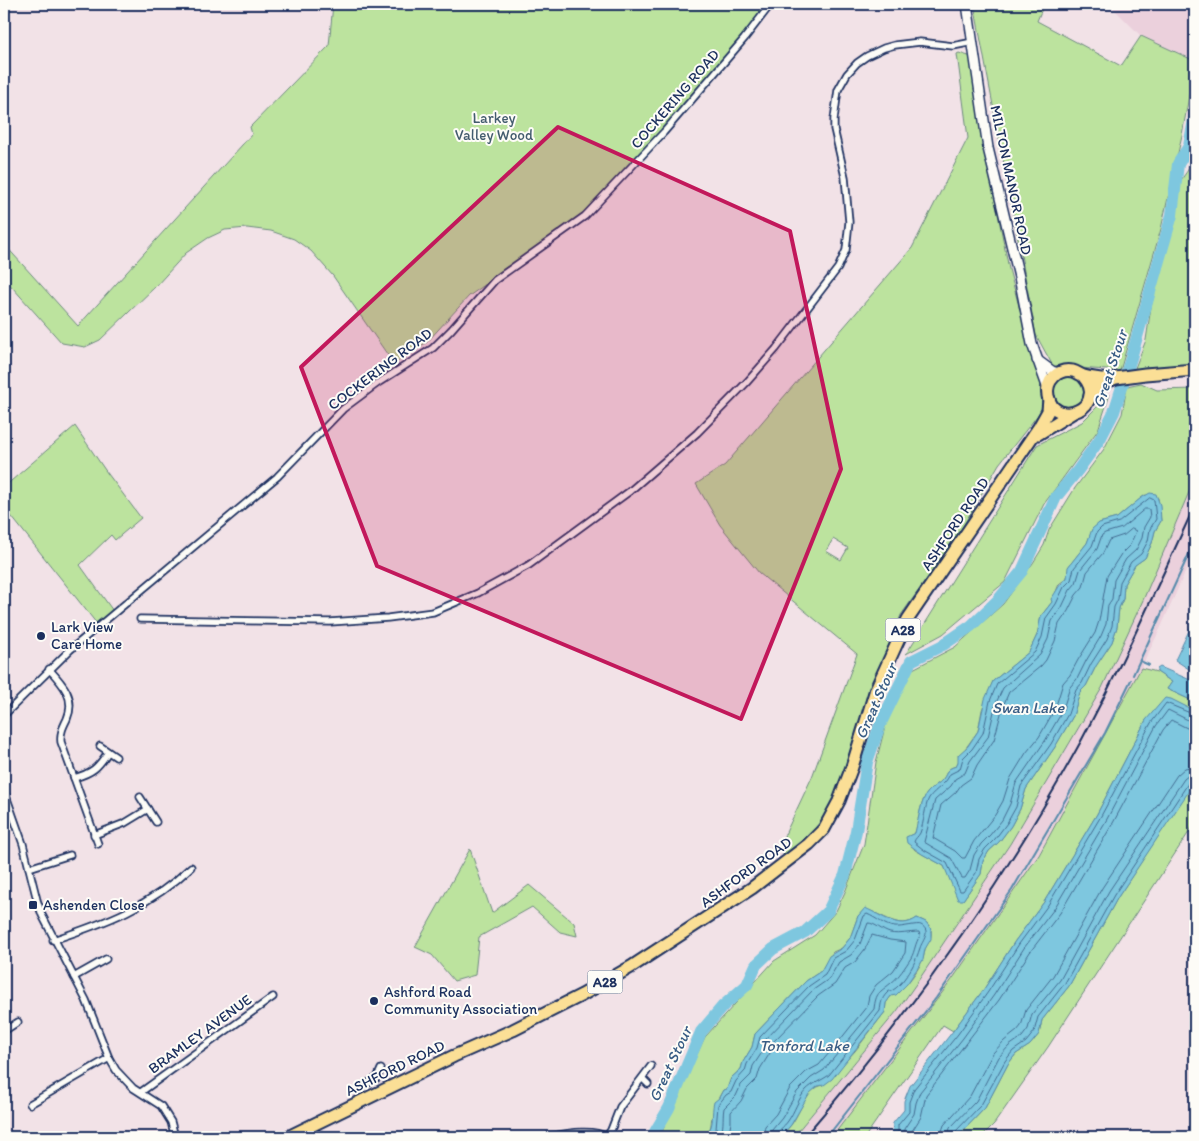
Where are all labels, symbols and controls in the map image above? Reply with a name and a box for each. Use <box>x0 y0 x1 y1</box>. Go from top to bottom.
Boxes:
street label: COCKERING ROAD <box>627 46 723 152</box>
street label: MILTON MANOR ROAD <box>986 104 1036 257</box>
park label: Larkey Valley Wood <box>455 109 534 144</box>
street label: COCKERING ROAD <box>324 324 436 414</box>
water label: Great Stour <box>1088 326 1132 410</box>
street label: ASHFORD ROAD <box>917 474 993 574</box>
place label: Lark View Care Home <box>51 618 122 653</box>
road number: A28 <box>886 618 920 642</box>
marker: Lark View Care Home <box>35 630 47 642</box>
water label: Great Stour <box>851 659 902 742</box>
water label: Swan Lake <box>992 698 1065 717</box>
street label: ASHFORD ROAD <box>697 833 795 911</box>
place label: Ashenden Close <box>43 896 145 914</box>
marker: Ashenden Close <box>27 899 39 911</box>
road number: A28 <box>588 970 622 994</box>
place label: Ashford Road Community Association <box>384 983 538 1018</box>
street label: BRAMLEY AVENUE <box>145 990 255 1078</box>
marker: Ashford Road Community Association <box>368 995 380 1007</box>
water label: Great Stour <box>644 1022 696 1105</box>
street label: ASHFORD ROAD <box>342 1036 448 1100</box>
water label: Tonford Lake <box>759 1036 850 1055</box>

